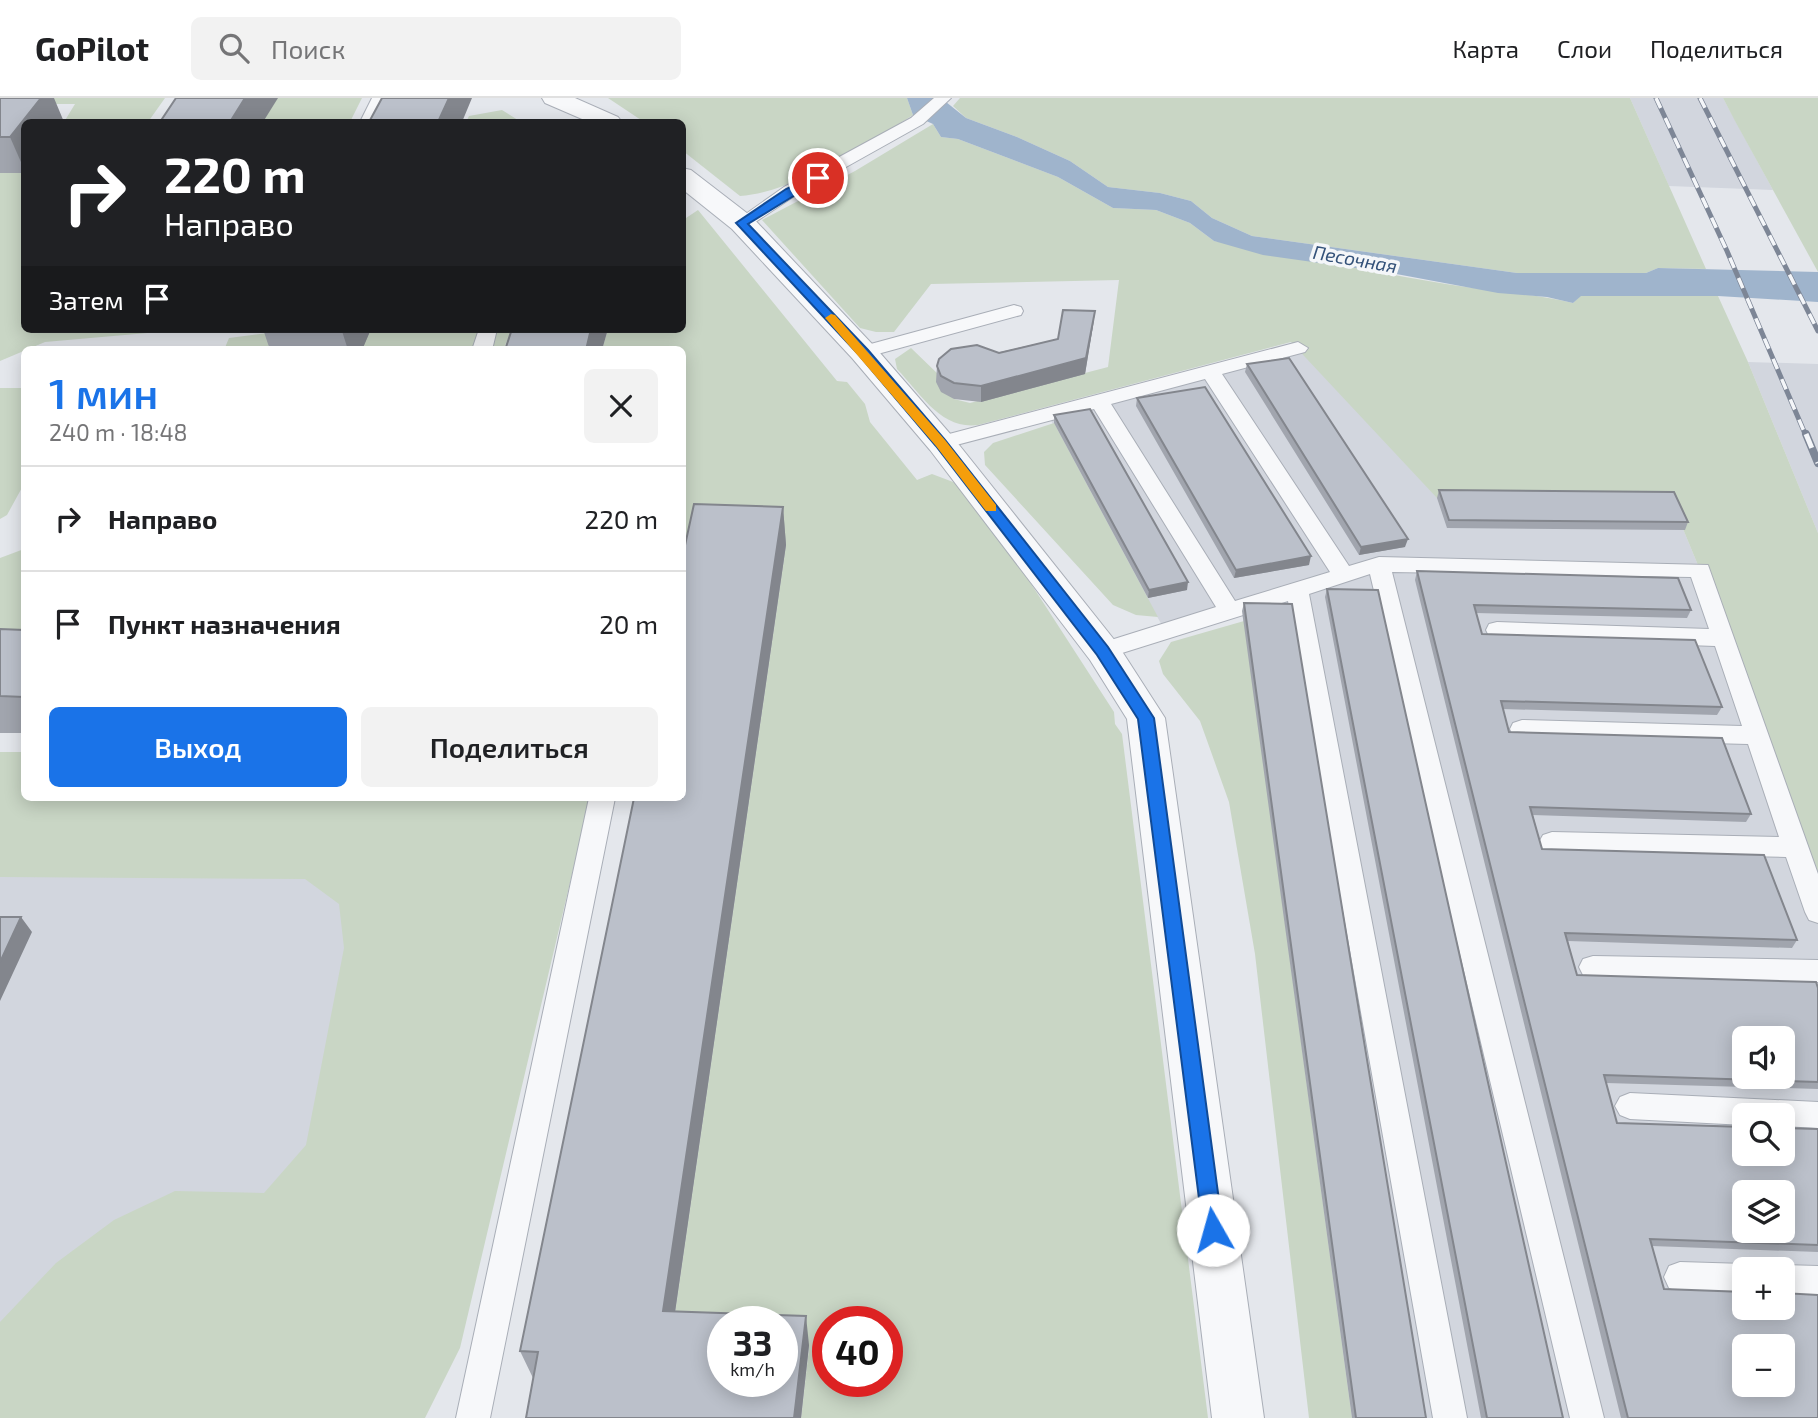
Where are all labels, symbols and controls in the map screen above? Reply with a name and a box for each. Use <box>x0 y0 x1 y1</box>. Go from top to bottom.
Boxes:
search box <box>191 17 681 80</box>
text: GoPilot <box>35 28 149 68</box>
icon: search <box>215 29 253 67</box>
text: Поиск <box>271 33 345 64</box>
text: Карта <box>1452 34 1519 63</box>
text: Слои <box>1557 34 1612 63</box>
text: Поделиться <box>1650 34 1783 63</box>
text: 220 m <box>164 144 306 203</box>
icon: right <box>49 147 140 238</box>
pin <box>788 148 848 208</box>
icon: arrive <box>799 159 837 197</box>
text: Направо <box>164 204 294 242</box>
water label: Песочная <box>1311 240 1399 277</box>
icon: arrive <box>138 280 176 318</box>
text: Затем <box>49 284 124 315</box>
text: 1 мин <box>49 367 158 417</box>
button: close <box>584 369 658 443</box>
text: 240 m · 18:48 <box>49 418 188 446</box>
icon: right <box>49 500 87 538</box>
text: Направо <box>108 503 217 534</box>
text: 220 m <box>585 503 658 534</box>
icon: arrive <box>49 605 87 643</box>
text: Пункт назначения <box>108 608 341 639</box>
text: 20 m <box>599 608 658 639</box>
button: Выход <box>49 707 347 787</box>
button: Поделиться <box>361 707 658 787</box>
map controls <box>1732 1026 1795 1397</box>
button: sound <box>1732 1026 1795 1089</box>
button: search <box>1732 1103 1795 1166</box>
button: layers <box>1732 1180 1795 1243</box>
position arrow <box>1176 1193 1250 1267</box>
button: + <box>1732 1257 1795 1320</box>
speed limit sign: 40 <box>812 1306 903 1397</box>
text: 33 <box>733 1321 772 1363</box>
button: − <box>1732 1334 1795 1397</box>
text: km/h <box>730 1358 775 1380</box>

